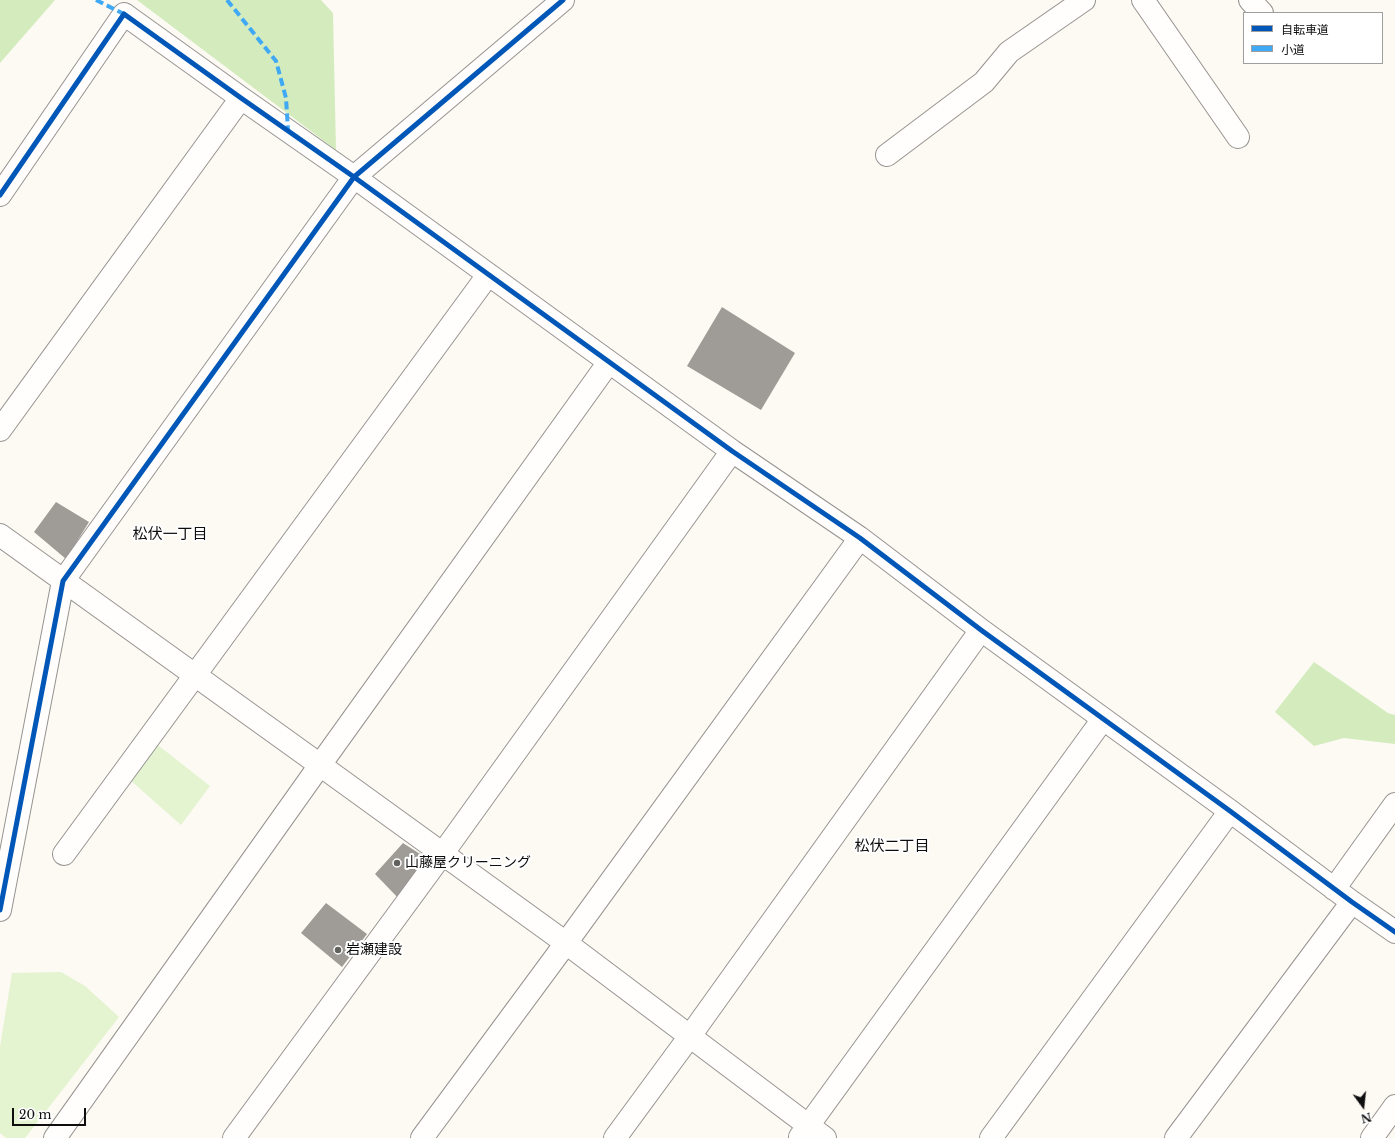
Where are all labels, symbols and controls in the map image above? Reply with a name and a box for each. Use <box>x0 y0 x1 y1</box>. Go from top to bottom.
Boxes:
legend <box>1243 12 1383 64</box>
text: 自転車道 <box>1281 22 1329 37</box>
text: 小道 <box>1281 42 1305 57</box>
district label: 松伏一丁目 <box>133 526 207 544</box>
district label: 松伏二丁目 <box>855 838 929 856</box>
place label: 山藤屋クリーニング <box>405 855 531 871</box>
marker: 山藤屋クリーニング <box>392 858 402 868</box>
place label: 岩瀬建設 <box>346 942 402 958</box>
marker: 岩瀬建設 <box>333 945 343 955</box>
north arrow <box>1343 1086 1383 1126</box>
scale bar <box>14 1100 88 1126</box>
text: 20 m <box>19 1107 51 1122</box>
text: N <box>1359 1109 1373 1126</box>

